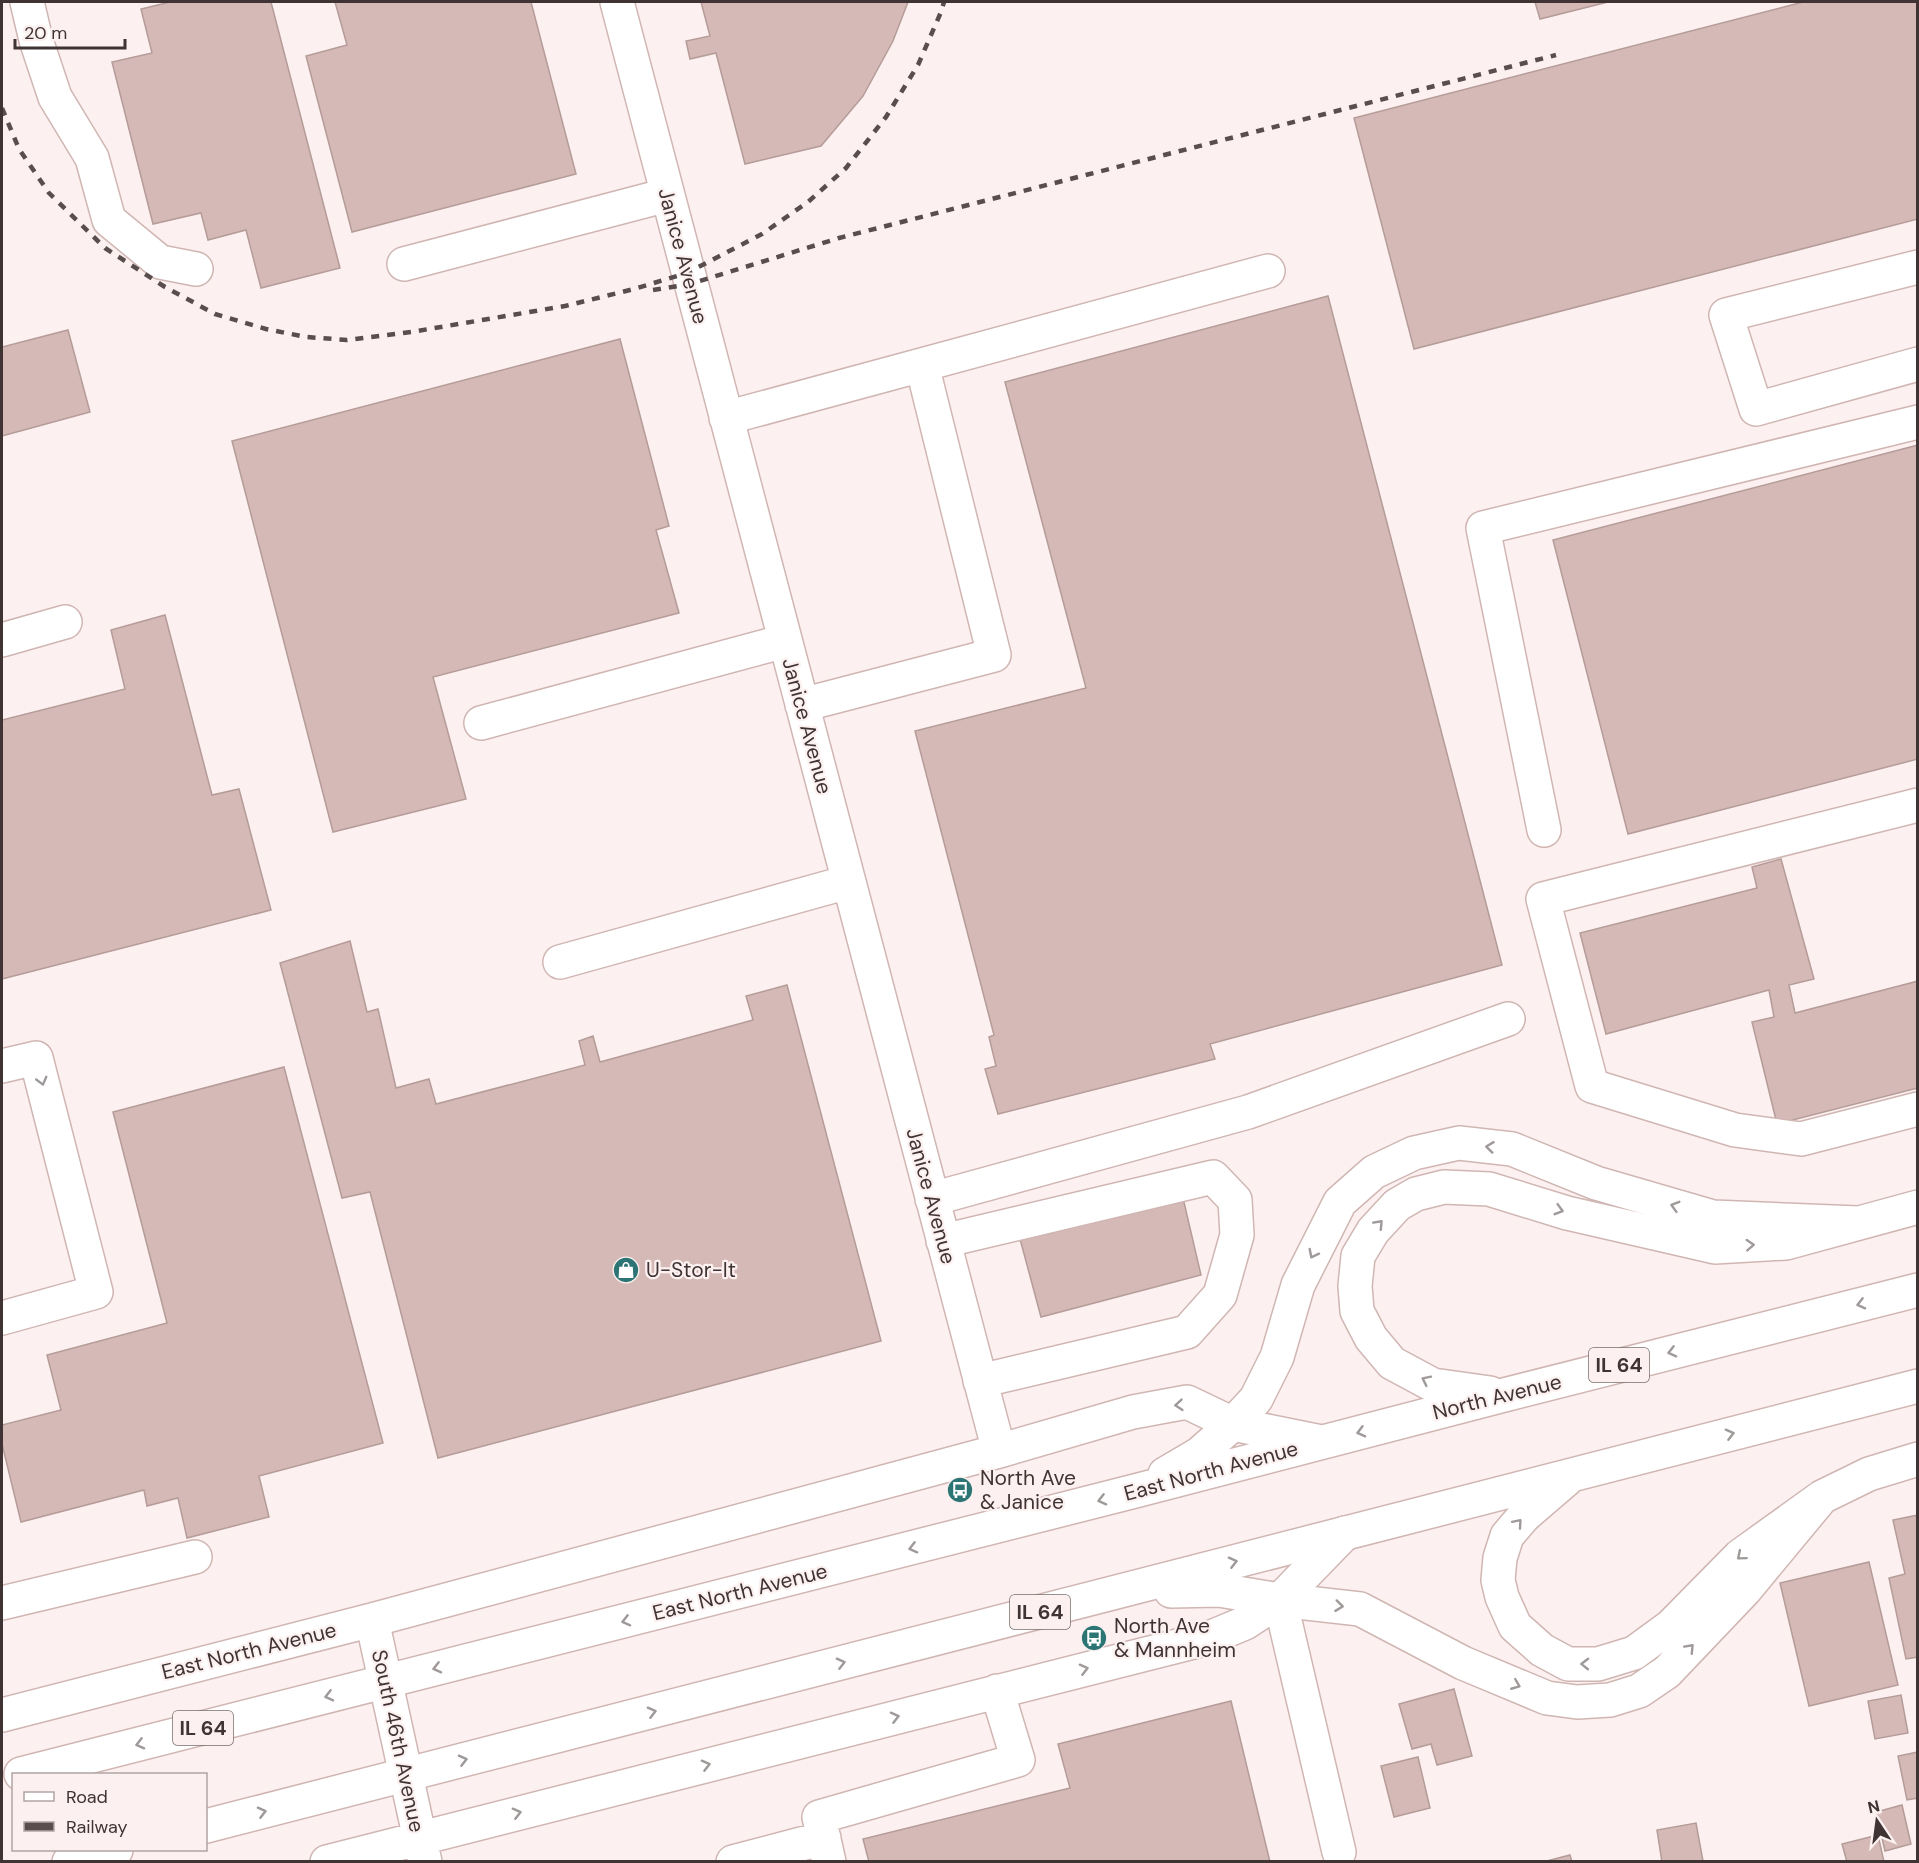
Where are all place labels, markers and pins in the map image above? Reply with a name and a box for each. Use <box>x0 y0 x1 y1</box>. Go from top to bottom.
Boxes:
shop icon: U-Stor-It <box>611 1255 641 1285</box>
place label: U-Stor-It <box>646 1256 736 1284</box>
place label: North Ave & Janice <box>980 1464 1076 1516</box>
bus stop icon: North Ave & Janice <box>945 1475 975 1505</box>
place label: North Ave & Mannheim <box>1114 1612 1236 1664</box>
bus stop icon: North Ave & Mannheim <box>1079 1623 1109 1653</box>

